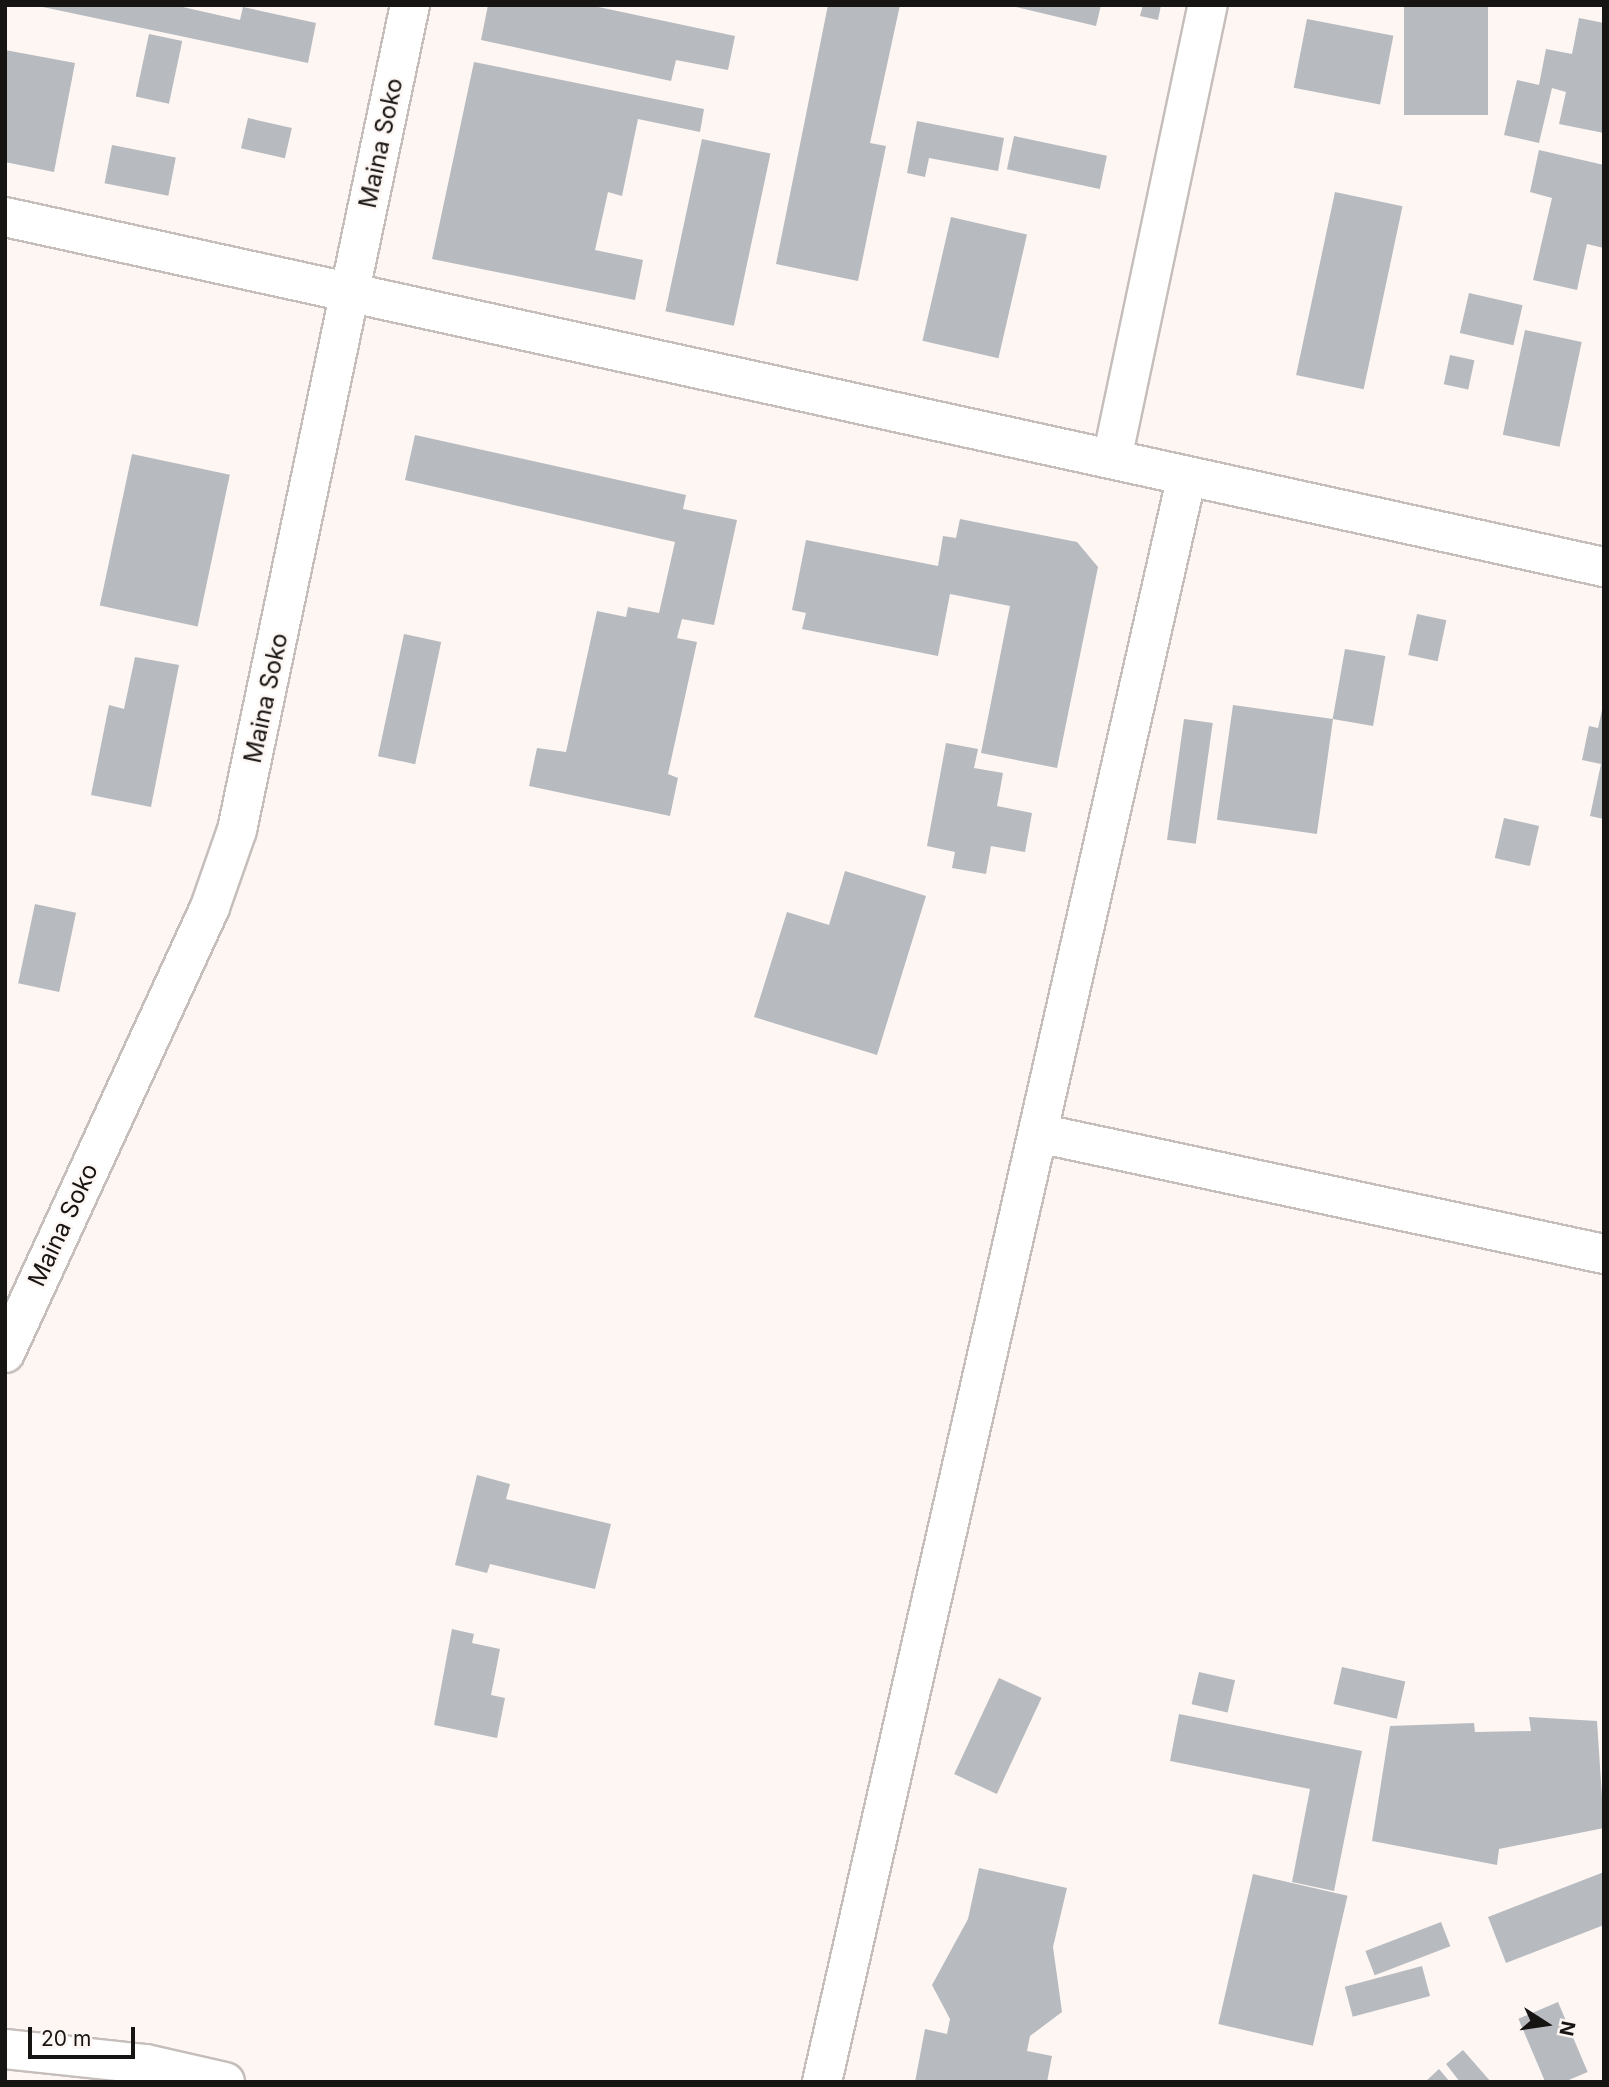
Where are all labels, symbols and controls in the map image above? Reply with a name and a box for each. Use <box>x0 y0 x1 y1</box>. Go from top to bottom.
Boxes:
street label: Maina Soko <box>353 75 409 211</box>
street label: Maina Soko <box>238 630 294 766</box>
street label: Maina Soko <box>22 1159 104 1291</box>
north arrow <box>1511 1989 1581 2059</box>
scale bar <box>32 2014 138 2058</box>
text: N <box>1554 2019 1580 2038</box>
text: 20 m <box>41 2026 91 2051</box>

